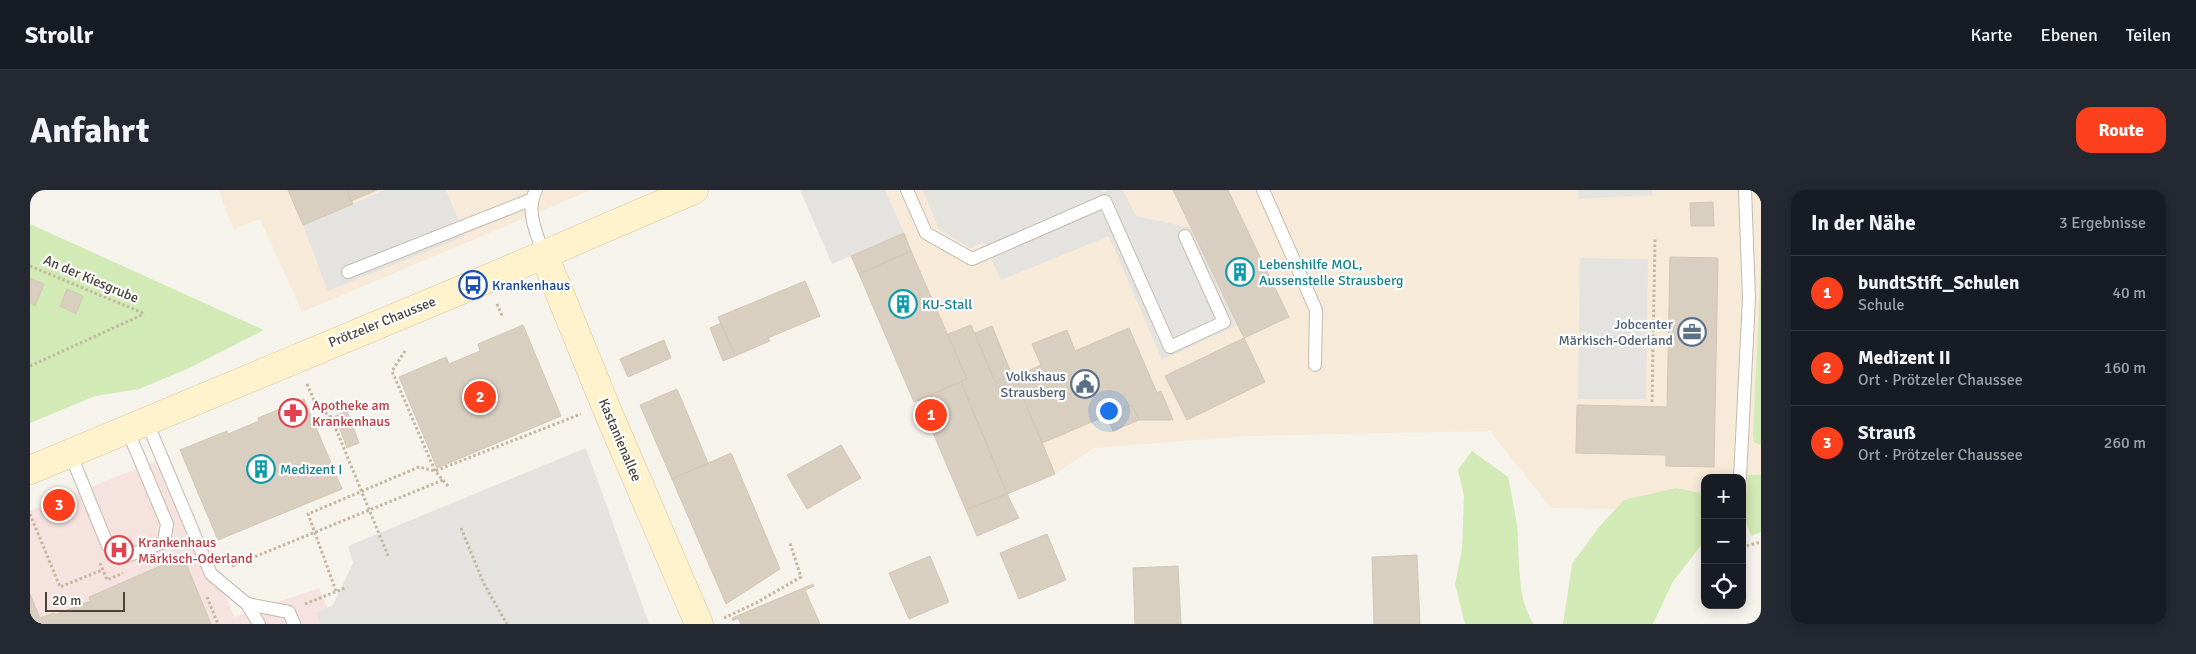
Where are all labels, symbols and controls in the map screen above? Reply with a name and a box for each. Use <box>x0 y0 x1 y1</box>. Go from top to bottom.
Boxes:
text: Strollr <box>25 20 93 50</box>
text: Karte <box>1970 24 2012 46</box>
text: Ebenen <box>2040 24 2098 46</box>
text: Teilen <box>2126 24 2171 46</box>
button: Route <box>2076 107 2166 153</box>
text: Anfahrt <box>30 109 149 152</box>
text: In der Nähe <box>1811 210 1916 236</box>
text: 3 Ergebnisse <box>2059 213 2146 233</box>
street label: An der Kiesgrube <box>41 251 141 307</box>
place label: Lebenshilfe MOL, Aussenstelle Strausberg <box>1259 256 1403 289</box>
building icon: Lebenshilfe MOL, Aussenstelle Strausberg <box>1225 257 1255 287</box>
bus stop icon: Krankenhaus <box>458 270 488 300</box>
text: bundtStift_Schulen <box>1858 271 2019 295</box>
place label: Krankenhaus <box>492 277 570 294</box>
text: 1 <box>1823 283 1831 303</box>
text: 40 m <box>2112 283 2146 303</box>
building icon: KU-Stall <box>888 289 918 319</box>
street label: Prötzeler Chaussee <box>326 293 438 351</box>
text: Schule <box>1858 295 1904 315</box>
place label: KU-Stall <box>922 296 972 313</box>
place label: Jobcenter Märkisch-Oderland <box>1558 316 1674 349</box>
office icon: Jobcenter Märkisch-Oderland <box>1677 317 1707 347</box>
text: Medizent II <box>1858 346 1951 370</box>
text: 2 <box>1823 358 1831 378</box>
text: 160 m <box>2104 358 2146 378</box>
place label: Volkshaus Strausberg <box>1001 368 1066 401</box>
public building icon: Volkshaus Strausberg <box>1070 369 1100 399</box>
text: Ort · Prötzeler Chaussee <box>1858 370 2023 390</box>
pin: 2 <box>464 378 496 416</box>
street label: Kastanienallee <box>595 396 645 484</box>
pin: 1 <box>915 396 947 434</box>
place label: Apotheke am Krankenhaus <box>312 397 390 430</box>
pharmacy icon: Apotheke am Krankenhaus <box>278 398 308 428</box>
your location <box>1096 398 1122 424</box>
text: Strauß <box>1858 421 1916 445</box>
text: 3 <box>1823 433 1831 453</box>
text: 260 m <box>2104 433 2146 453</box>
text: Ort · Prötzeler Chaussee <box>1858 445 2023 465</box>
building icon: Medizent I <box>246 454 276 484</box>
place label: Medizent I <box>280 461 342 478</box>
map controls <box>1701 474 1746 609</box>
button: + <box>1701 474 1746 519</box>
pin: 3 <box>43 486 75 524</box>
button: − <box>1701 519 1746 564</box>
place label: Krankenhaus Märkisch-Oderland <box>138 534 253 567</box>
hospital icon: Krankenhaus Märkisch-Oderland <box>104 535 134 565</box>
button: locate <box>1701 564 1746 609</box>
scale bar <box>45 589 125 612</box>
text: 20 m <box>52 592 81 609</box>

